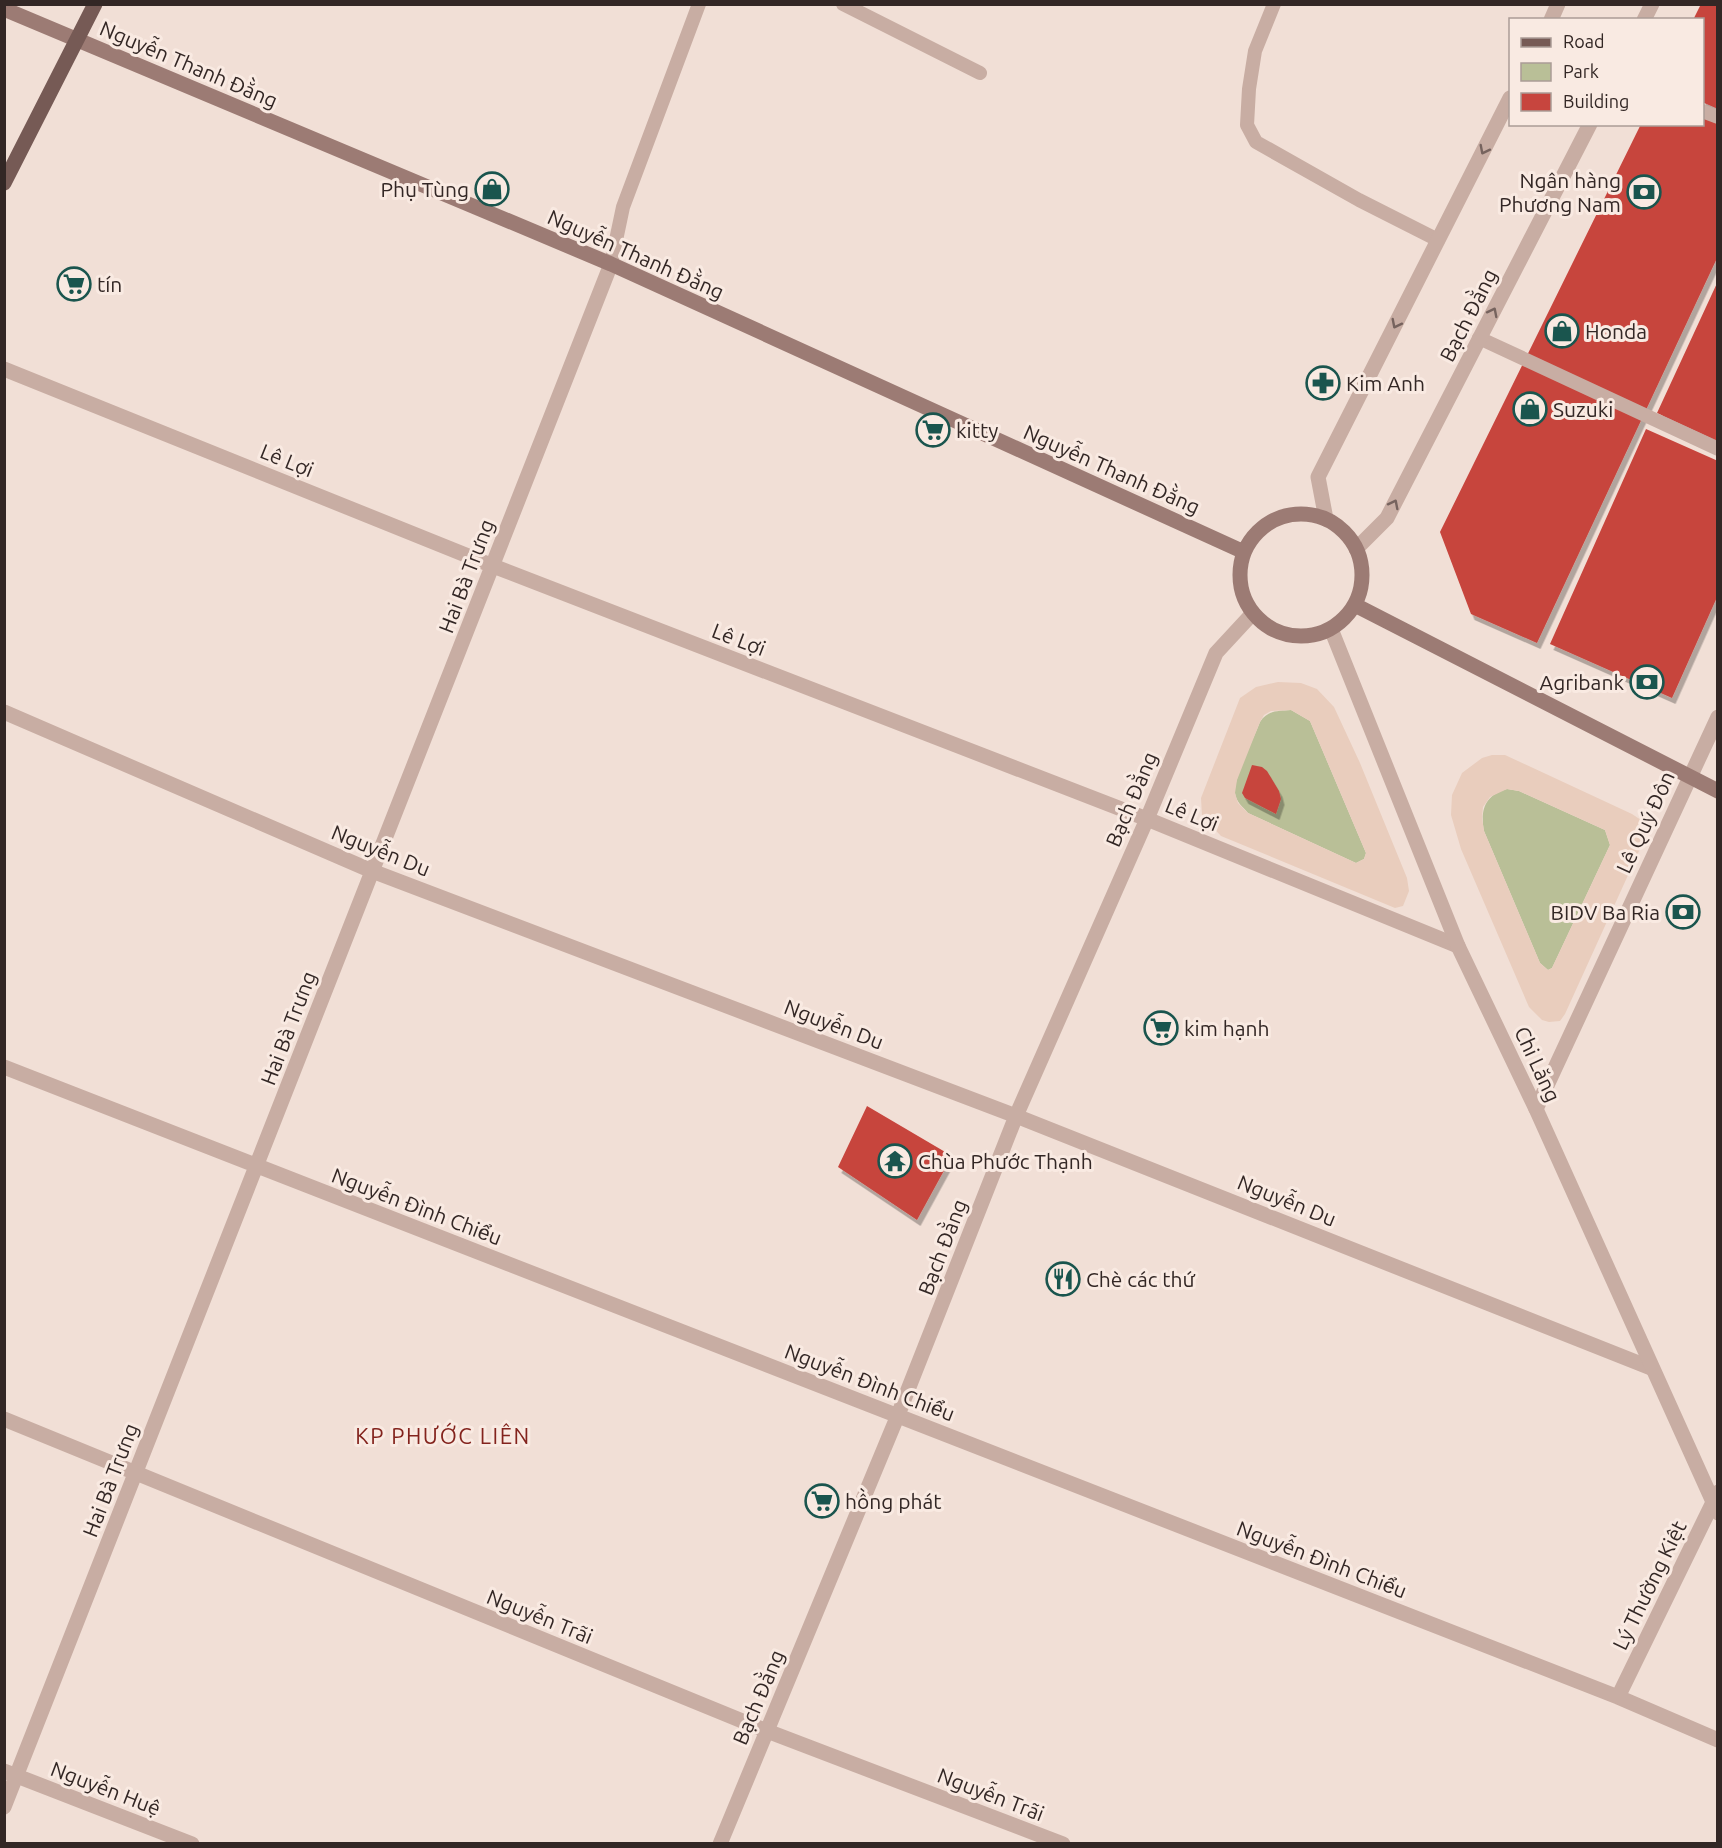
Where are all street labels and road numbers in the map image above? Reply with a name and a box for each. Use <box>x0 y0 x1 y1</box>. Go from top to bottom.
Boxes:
street label: Nguyễn Thanh Đằng <box>97 14 282 112</box>
street label: Nguyễn Thanh Đằng <box>544 203 729 304</box>
street label: Bạch Đằng <box>1433 264 1502 365</box>
street label: Nguyễn Thanh Đằng <box>1020 418 1205 519</box>
street label: Lê Lợi <box>257 439 317 481</box>
street label: Hai Bà Trưng <box>433 516 499 636</box>
street label: Lê Lợi <box>709 618 769 660</box>
street label: Bạch Đằng <box>1099 747 1162 850</box>
street label: Lê Quý Đôn <box>1611 767 1679 877</box>
street label: Lê Lợi <box>1162 793 1222 835</box>
street label: Nguyễn Du <box>328 818 434 881</box>
street label: Hai Bà Trưng <box>255 968 321 1088</box>
street label: Nguyễn Du <box>781 993 887 1054</box>
street label: Chi Lăng <box>1510 1023 1566 1105</box>
street label: Nguyễn Đình Chiểu <box>329 1161 506 1249</box>
street label: Nguyễn Du <box>1234 1168 1340 1231</box>
street label: Bạch Đằng <box>911 1195 971 1298</box>
street label: Nguyễn Đình Chiểu <box>782 1337 959 1425</box>
street label: Hai Bà Trưng <box>77 1420 143 1540</box>
street label: Nguyễn Đình Chiểu <box>1234 1514 1411 1602</box>
street label: Lý Thường Kiệt <box>1607 1516 1691 1654</box>
street label: Nguyễn Trãi <box>483 1583 597 1648</box>
street label: Bạch Đằng <box>726 1645 789 1748</box>
street label: Nguyễn Huệ <box>48 1755 165 1820</box>
street label: Nguyễn Trãi <box>934 1762 1048 1825</box>

